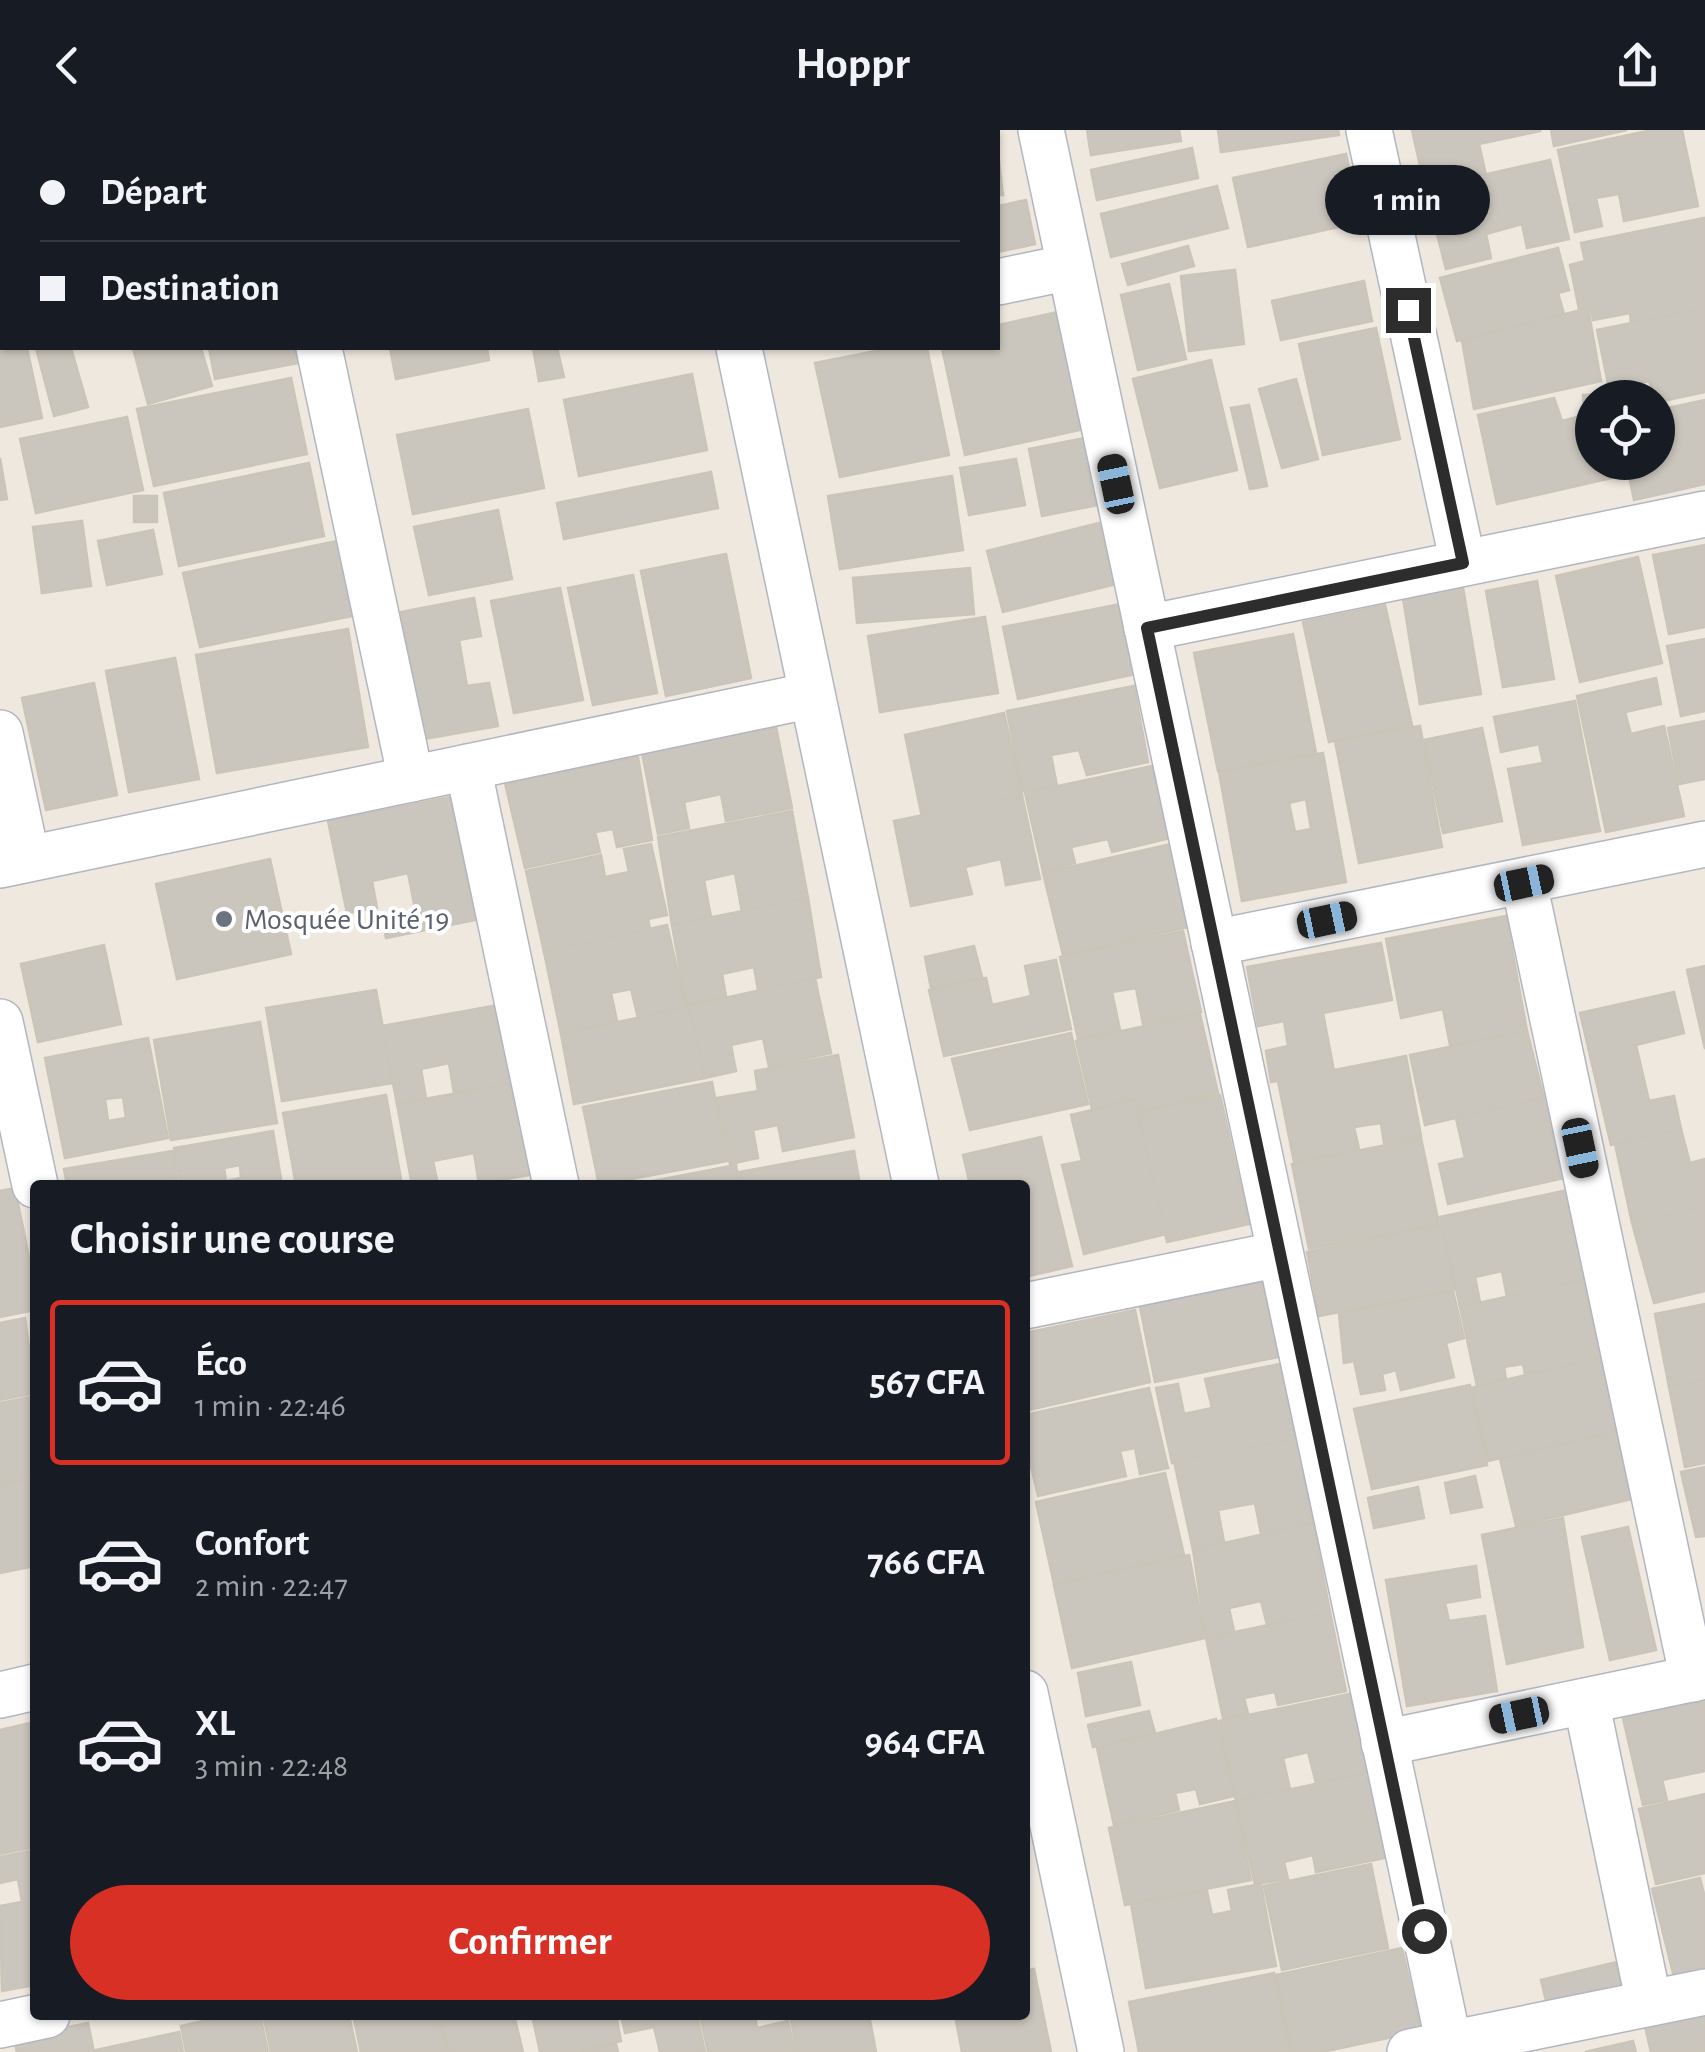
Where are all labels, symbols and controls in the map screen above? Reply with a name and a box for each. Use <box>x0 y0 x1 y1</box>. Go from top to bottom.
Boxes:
icon: back <box>40 38 95 93</box>
icon: share <box>1610 38 1665 93</box>
text: Hoppr <box>795 42 910 87</box>
callout: 1 min <box>1326 165 1490 235</box>
text: Départ <box>100 174 207 212</box>
text: 1 min <box>1374 184 1441 216</box>
text: Destination <box>100 270 280 308</box>
route end <box>1386 288 1431 333</box>
map controls <box>1575 380 1675 480</box>
button: locate <box>1575 380 1675 480</box>
car <box>1095 452 1137 516</box>
car <box>1492 862 1556 904</box>
car <box>1295 899 1359 941</box>
place label: Mosquée Unité 19 <box>244 905 449 935</box>
marker: Mosquée Unité 19 <box>213 908 235 930</box>
car <box>1559 1116 1601 1180</box>
text: Choisir une course <box>70 1217 395 1262</box>
icon: car <box>75 1338 165 1428</box>
text: Éco <box>195 1345 247 1383</box>
text: 567 CFA <box>869 1364 985 1402</box>
text: 1 min · 22:46 <box>195 1390 346 1422</box>
icon: car <box>75 1518 165 1608</box>
text: Confort <box>195 1525 309 1563</box>
text: 766 CFA <box>867 1544 985 1582</box>
text: 2 min · 22:47 <box>195 1570 348 1602</box>
car <box>1487 1694 1551 1736</box>
icon: car <box>75 1698 165 1788</box>
text: XL <box>195 1705 235 1743</box>
text: 964 CFA <box>865 1724 985 1762</box>
text: 3 min · 22:48 <box>195 1750 348 1782</box>
button: Confirmer <box>70 1885 990 2000</box>
route start <box>1402 1909 1447 1954</box>

